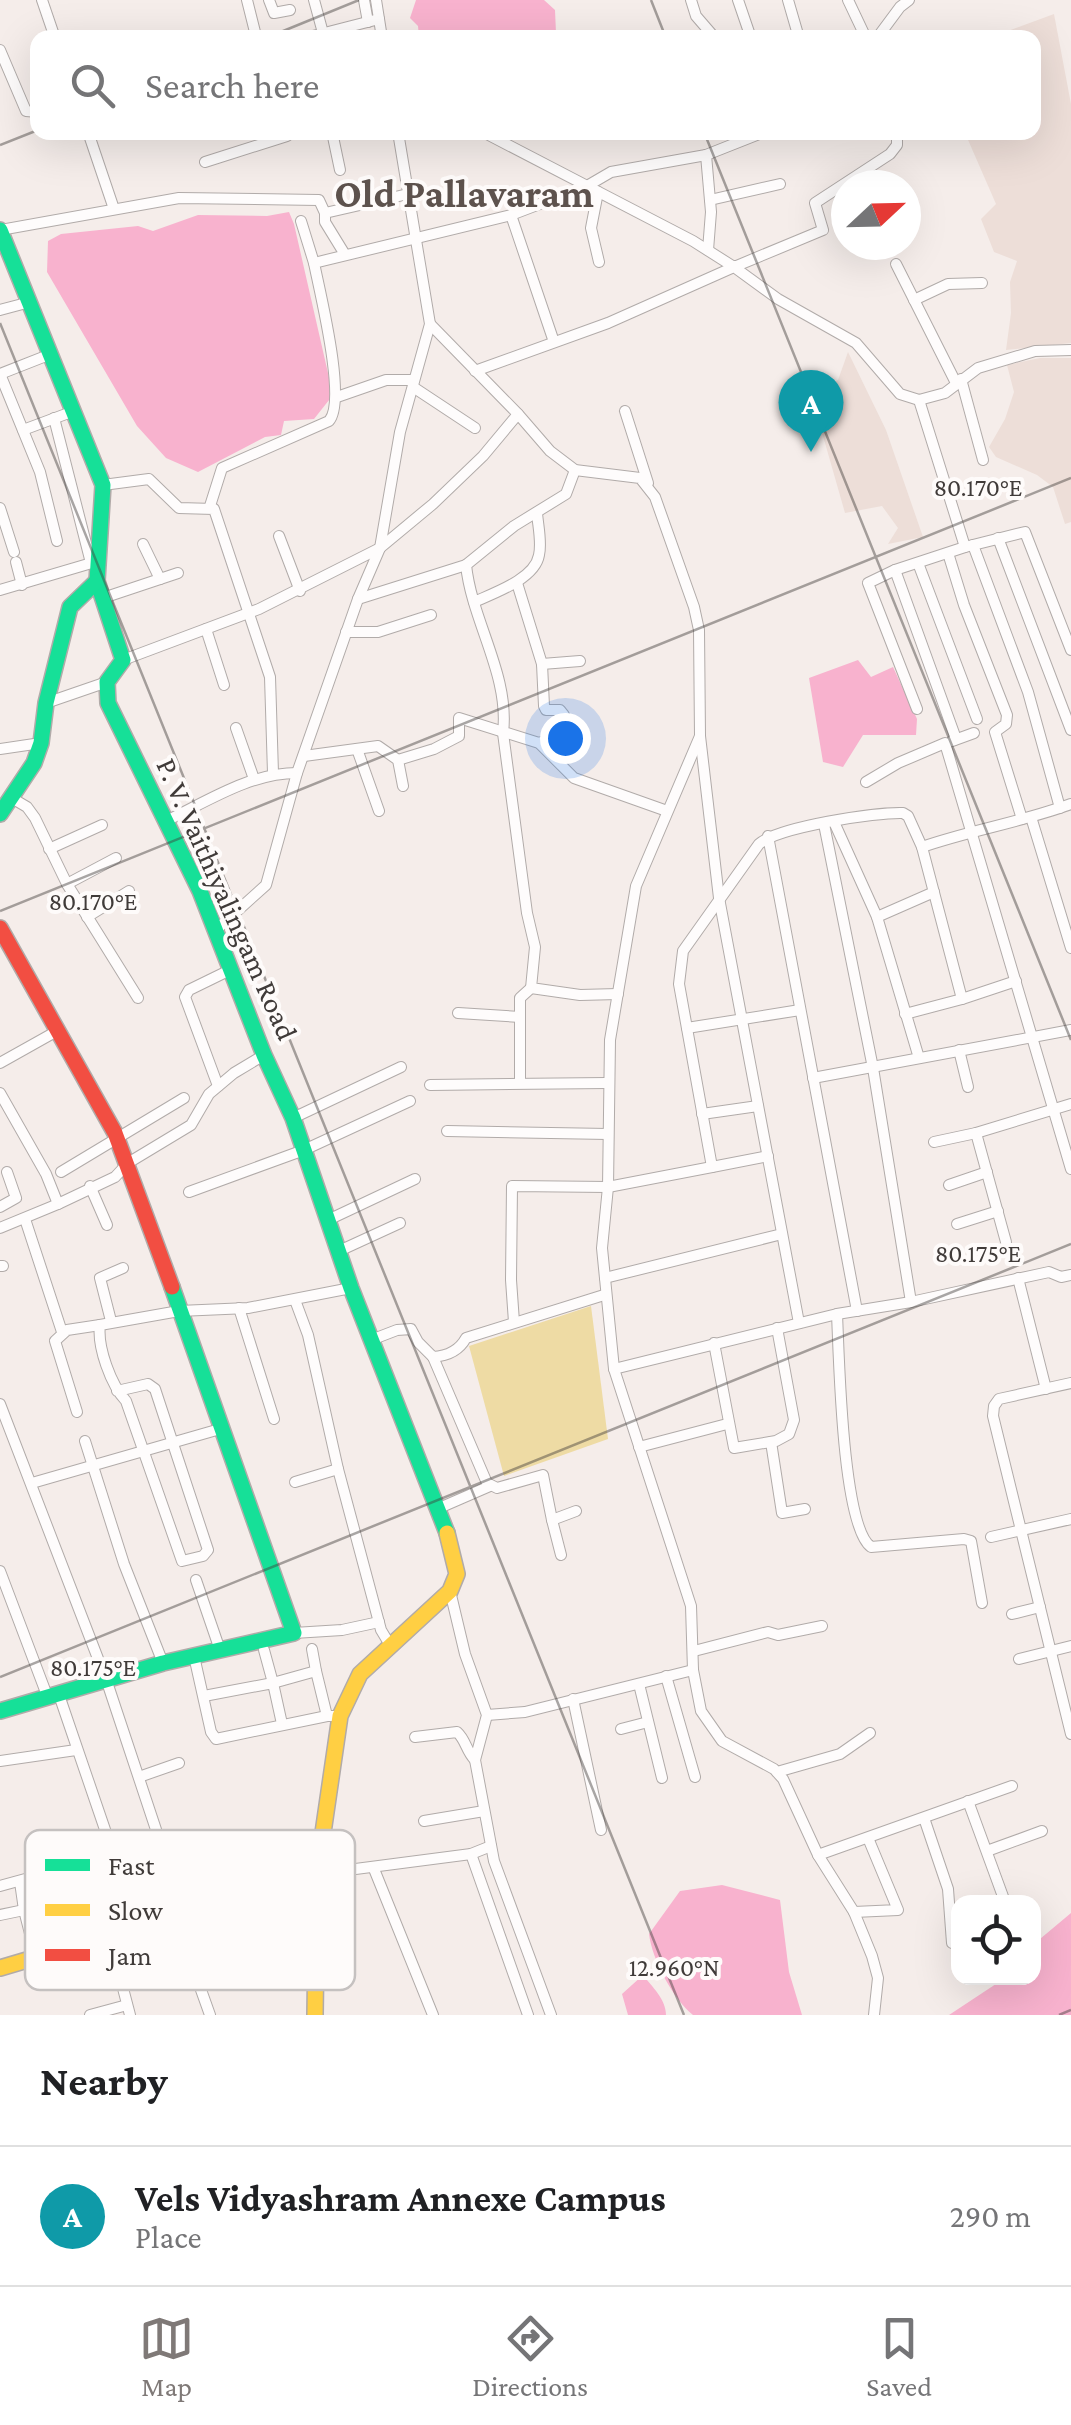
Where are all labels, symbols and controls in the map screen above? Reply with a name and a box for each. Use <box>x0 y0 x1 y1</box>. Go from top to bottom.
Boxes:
search box <box>30 30 1041 140</box>
icon: search <box>65 58 120 113</box>
text: Search here <box>145 64 319 106</box>
north arrow <box>831 170 921 260</box>
district label: Old Pallavaram <box>334 171 594 216</box>
pin: A <box>778 370 844 452</box>
text: 80.170°E <box>934 474 1022 501</box>
your location <box>540 713 591 764</box>
street label: P. V. Vaithiyalingam Road <box>149 753 305 1045</box>
text: 80.170°E <box>49 888 137 915</box>
text: 80.175°E <box>935 1240 1021 1267</box>
text: 80.175°E <box>50 1654 136 1681</box>
legend <box>25 1830 355 1990</box>
text: Fast <box>108 1850 155 1881</box>
text: Slow <box>108 1895 163 1926</box>
map controls <box>951 1895 1041 1985</box>
button: locate <box>951 1895 1041 1985</box>
text: Jam <box>105 1940 152 1971</box>
text: 12.960°N <box>629 1954 719 1981</box>
text: Nearby <box>40 2057 168 2104</box>
text: Vels Vidyashram Annexe Campus <box>135 2177 666 2219</box>
text: A <box>63 2198 82 2234</box>
text: 290 m <box>950 2198 1031 2234</box>
text: Place <box>135 2219 201 2255</box>
tab: Map <box>139 2311 194 2402</box>
tab: Directions <box>472 2311 588 2402</box>
tab: Saved <box>866 2311 932 2402</box>

